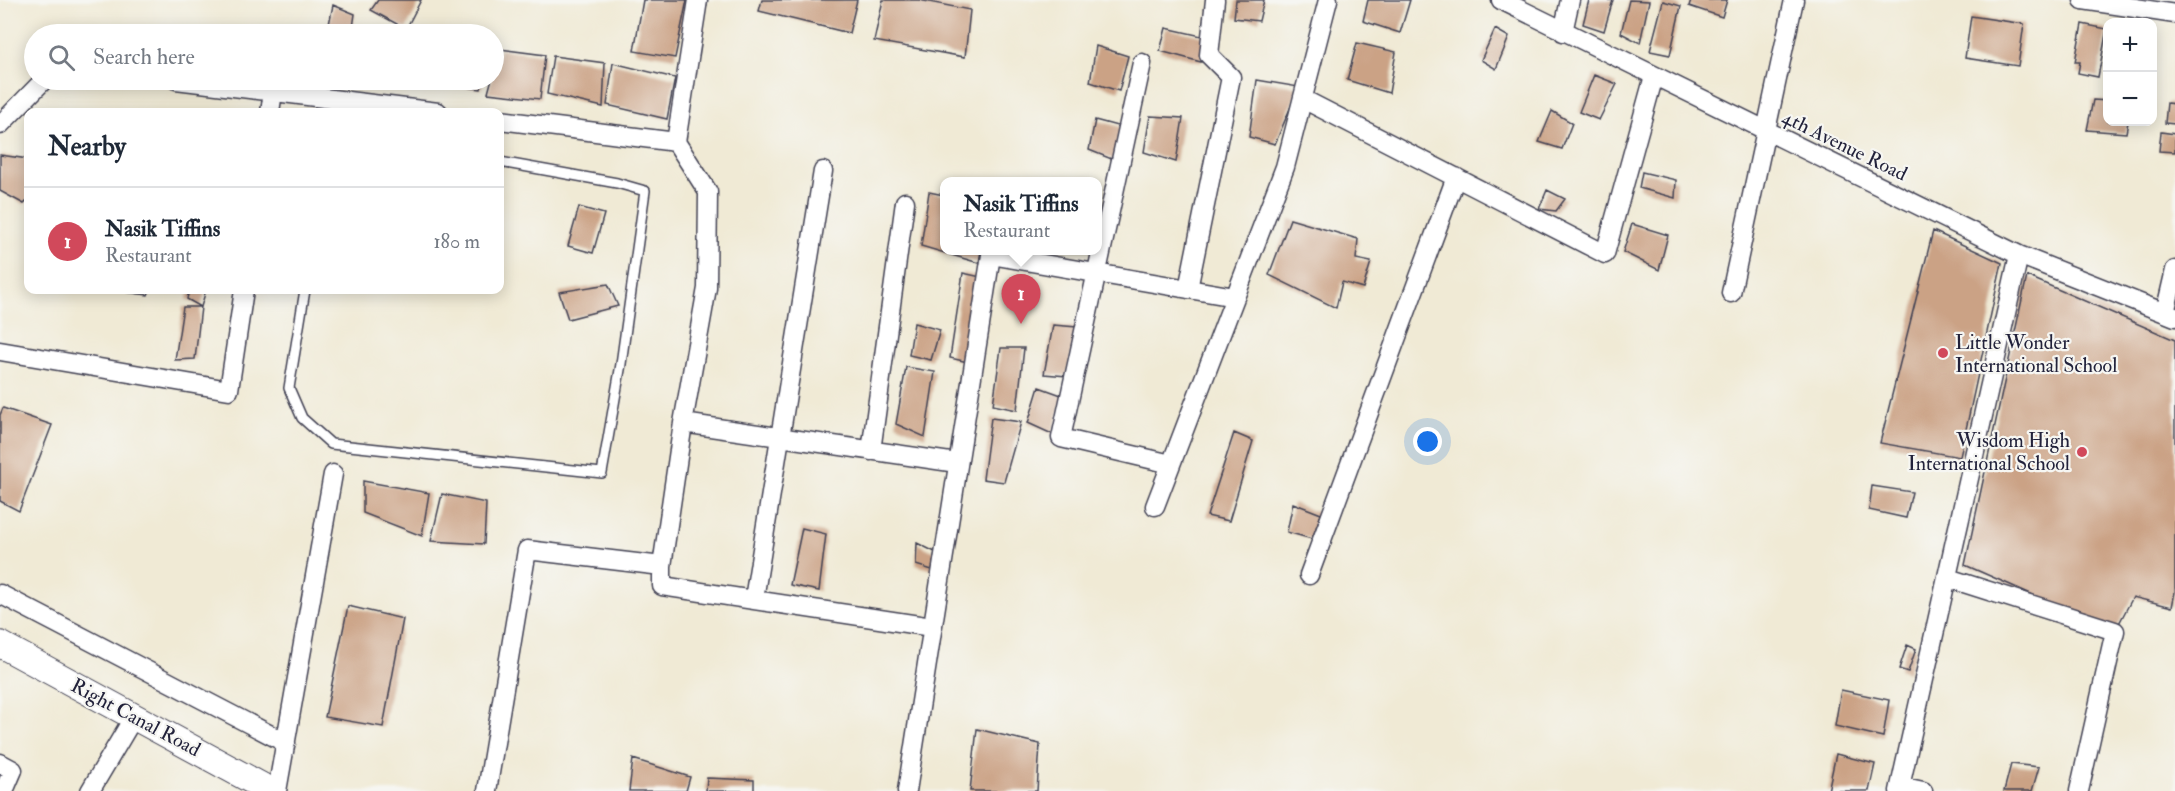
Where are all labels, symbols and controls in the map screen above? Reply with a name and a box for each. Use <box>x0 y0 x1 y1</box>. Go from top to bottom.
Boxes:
map controls <box>2103 18 2157 126</box>
button: + <box>2103 18 2157 72</box>
search box <box>24 24 504 90</box>
icon: search <box>45 41 78 74</box>
text: Search here <box>93 43 195 71</box>
button: − <box>2103 72 2157 126</box>
street label: 4th Avenue Road <box>1778 104 1911 187</box>
text: Nearby <box>48 131 126 163</box>
popup <box>940 177 1102 255</box>
text: Nasik Tiffins <box>963 190 1079 218</box>
text: Nasik Tiffins <box>105 215 220 243</box>
text: Restaurant <box>963 218 1050 243</box>
text: 1 <box>64 229 71 254</box>
text: 180 m <box>433 229 480 254</box>
text: Restaurant <box>105 243 192 268</box>
pin: 1 <box>1002 274 1040 324</box>
place label: Little Wonder International School <box>1955 330 2117 378</box>
marker: Little Wonder International School <box>1936 346 1950 360</box>
your location <box>1413 427 1442 456</box>
place label: Wisdom High International School <box>1908 428 2071 476</box>
marker: Wisdom High International School <box>2075 445 2089 459</box>
street label: Right Canal Road <box>67 673 205 762</box>

